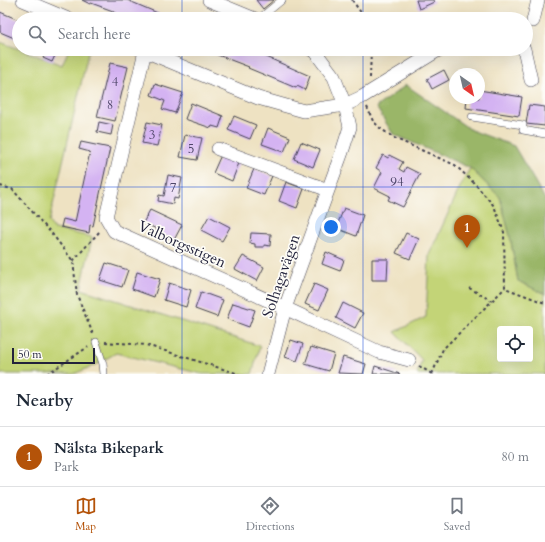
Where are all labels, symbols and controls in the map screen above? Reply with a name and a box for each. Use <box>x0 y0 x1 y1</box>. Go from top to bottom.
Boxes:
search box <box>12 12 533 56</box>
icon: search <box>26 23 48 45</box>
text: Search here <box>58 24 131 44</box>
north arrow <box>449 68 485 104</box>
house number: 4 <box>112 73 119 91</box>
house number: 8 <box>107 96 113 114</box>
house number: 3 <box>149 126 155 144</box>
house number: 5 <box>188 140 194 158</box>
house number: 94 <box>390 173 404 191</box>
house number: 7 <box>170 179 177 197</box>
pin: 1 <box>454 215 480 248</box>
street label: Valborgsstigen <box>135 216 229 272</box>
your location <box>321 217 341 237</box>
street label: Solhagavägen <box>257 231 305 320</box>
map controls <box>497 326 533 362</box>
button: locate <box>497 326 533 362</box>
scale bar <box>12 346 95 365</box>
text: 50 m <box>18 347 42 362</box>
text: Nearby <box>16 389 73 412</box>
text: Nälsta Bikepark <box>54 438 164 458</box>
text: 1 <box>26 448 32 466</box>
text: 80 m <box>501 448 529 466</box>
text: Park <box>54 458 79 476</box>
tab: Map <box>75 495 97 534</box>
tab: Directions <box>246 495 294 534</box>
tab: Saved <box>444 495 470 534</box>

